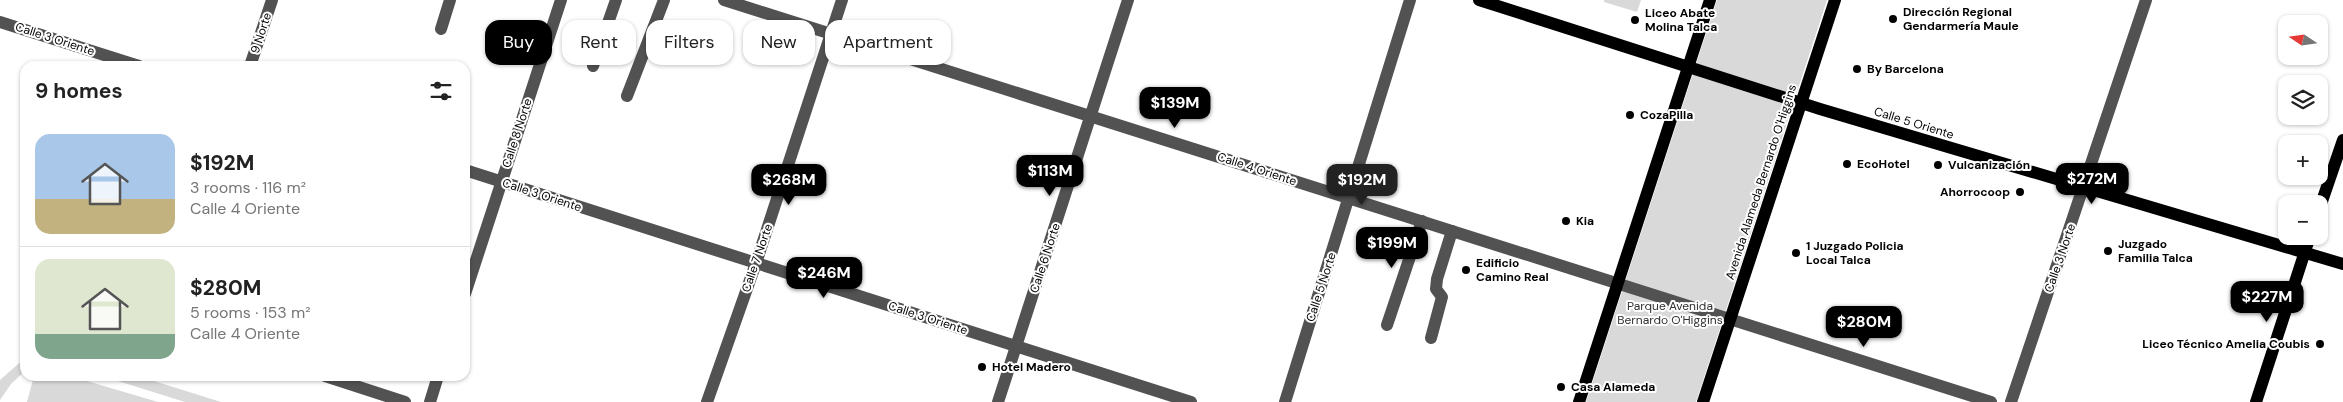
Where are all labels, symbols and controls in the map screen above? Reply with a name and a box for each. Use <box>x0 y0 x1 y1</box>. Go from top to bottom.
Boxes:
place label: Dirección Regional Gendarmería Maule <box>1903 4 2019 34</box>
place label: Liceo Abate Molina Talca <box>1645 5 1717 35</box>
street label: 9 Norte <box>247 10 275 55</box>
marker: Dirección Regional Gendarmería Maule <box>1887 13 1899 25</box>
marker: Liceo Abate Molina Talca <box>1629 14 1641 26</box>
north arrow <box>2278 15 2328 65</box>
map controls <box>2278 15 2328 245</box>
street label: Calle 3 Oriente <box>13 19 97 59</box>
chip: Buy <box>485 20 552 65</box>
chip: Rent <box>562 20 636 65</box>
chip: Filters <box>646 20 733 65</box>
chip: New <box>743 20 815 65</box>
chip: Apartment <box>825 20 951 65</box>
place label: By Barcelona <box>1867 61 1944 77</box>
marker: By Barcelona <box>1851 63 1863 75</box>
button: layers <box>2278 75 2328 125</box>
text: 9 homes <box>35 77 123 105</box>
icon: filters <box>427 77 455 105</box>
street label: Avenida Alameda Bernardo O'Higgins <box>1722 82 1800 282</box>
pin: $139M <box>1140 86 1210 129</box>
text: $139M <box>1150 92 1200 113</box>
street label: Calle 8 Norte <box>498 96 536 170</box>
street label: Calle 5 Oriente <box>1872 103 1956 143</box>
place label: CozaPilla <box>1640 107 1693 123</box>
marker: CozaPilla <box>1624 109 1636 121</box>
button: + <box>2278 135 2328 185</box>
text: $192M <box>190 149 254 177</box>
street label: Calle 4 Oriente <box>1215 149 1299 189</box>
icon: home <box>75 154 135 214</box>
pin: $113M <box>1015 154 1085 197</box>
place label: EcoHotel <box>1857 156 1910 172</box>
place label: Vulcanización <box>1948 157 2030 173</box>
marker: EcoHotel <box>1841 158 1853 170</box>
marker: Vulcanización <box>1932 159 1944 171</box>
text: $113M <box>1027 160 1073 181</box>
pin: $272M <box>2057 162 2127 205</box>
pin: $268M <box>754 164 824 206</box>
pin: $192M <box>1327 164 1397 206</box>
text: $272M <box>2067 168 2117 189</box>
text: $268M <box>762 169 816 190</box>
text: $192M <box>1338 169 1386 190</box>
street label: Calle 3 Oriente <box>500 175 584 215</box>
text: 3 rooms · 116 m² <box>190 177 306 198</box>
place label: Ahorrocoop <box>1940 184 2010 200</box>
marker: Ahorrocoop <box>2014 186 2026 198</box>
button: − <box>2278 195 2328 245</box>
text: Calle 4 Oriente <box>190 198 300 219</box>
place label: Kia <box>1576 213 1594 229</box>
marker: Kia <box>1560 215 1572 227</box>
street label: Calle 6 Norte <box>1026 221 1064 295</box>
street label: Calle 3 Norte <box>2041 221 2079 295</box>
street label: Calle 7 Norte <box>738 222 776 294</box>
pin: $199M <box>1357 226 1427 269</box>
text: $199M <box>1367 232 1417 253</box>
place label: Juzgado Familia Talca <box>2118 236 2193 266</box>
place label: 1 Juzgado Policia Local Talca <box>1806 238 1904 268</box>
marker: Juzgado Familia Talca <box>2102 245 2114 257</box>
marker: 1 Juzgado Policia Local Talca <box>1790 247 1802 259</box>
street label: Calle 5 Norte <box>1302 250 1340 324</box>
place label: Edificio Camino Real <box>1476 255 1549 285</box>
pin: $246M <box>789 256 859 299</box>
text: $246M <box>797 262 851 283</box>
marker: Edificio Camino Real <box>1460 264 1472 276</box>
text: $280M <box>190 274 261 302</box>
icon: home <box>75 279 135 339</box>
pin: $227M <box>2232 280 2302 323</box>
text: $227M <box>2242 286 2292 307</box>
street label: Calle 3 Oriente <box>886 298 970 338</box>
park label: Parque Avenida Bernardo O'Higgins <box>1617 298 1723 328</box>
text: 5 rooms · 153 m² <box>190 302 311 323</box>
pin: $280M <box>1829 306 1899 348</box>
text: $280M <box>1837 311 1891 332</box>
text: Calle 4 Oriente <box>190 323 300 344</box>
place label: Liceo Técnico Amelia Coubis <box>2142 336 2310 352</box>
marker: Liceo Técnico Amelia Coubis <box>2314 338 2326 350</box>
place label: Hotel Madero <box>992 359 1071 375</box>
marker: Hotel Madero <box>976 361 988 373</box>
place label: Casa Alameda <box>1571 379 1655 395</box>
marker: Casa Alameda <box>1555 381 1567 393</box>

